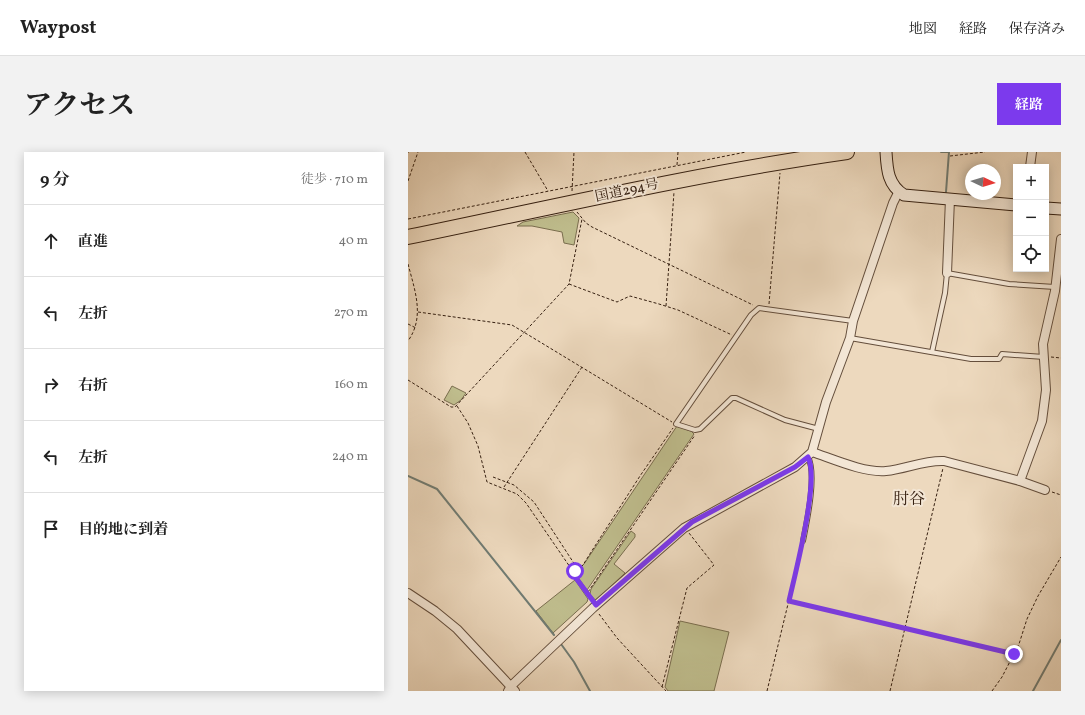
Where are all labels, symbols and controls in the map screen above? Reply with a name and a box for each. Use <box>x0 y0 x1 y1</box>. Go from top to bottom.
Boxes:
text: Waypost <box>20 15 96 41</box>
text: 地図 <box>909 20 937 39</box>
text: 経路 <box>959 20 987 39</box>
text: 保存済み <box>1009 20 1065 39</box>
button: 経路 <box>997 83 1061 125</box>
text: アクセス <box>24 87 135 126</box>
north arrow <box>965 164 1001 200</box>
map controls <box>1013 164 1049 272</box>
button: + <box>1013 164 1049 200</box>
text: 9 分 <box>40 169 70 192</box>
text: 徒歩 · 710 m <box>301 171 368 189</box>
street label: 国道294号 <box>593 175 661 207</box>
button: − <box>1013 200 1049 236</box>
icon: ahead <box>40 230 62 252</box>
text: 直進 <box>78 232 108 253</box>
text: 40 m <box>339 232 368 250</box>
button: locate <box>1013 236 1049 272</box>
icon: left <box>40 302 62 324</box>
text: 左折 <box>78 304 108 325</box>
text: 270 m <box>334 304 368 322</box>
icon: right <box>40 374 62 396</box>
text: 右折 <box>78 376 108 397</box>
text: 160 m <box>334 376 368 394</box>
icon: left <box>40 446 62 468</box>
text: 左折 <box>78 448 108 469</box>
text: 240 m <box>332 448 368 466</box>
district label: 肘谷 <box>893 489 925 511</box>
icon: arrive <box>40 518 62 540</box>
text: 目的地に到着 <box>78 520 168 541</box>
route start <box>566 562 584 580</box>
route end <box>1005 645 1023 663</box>

